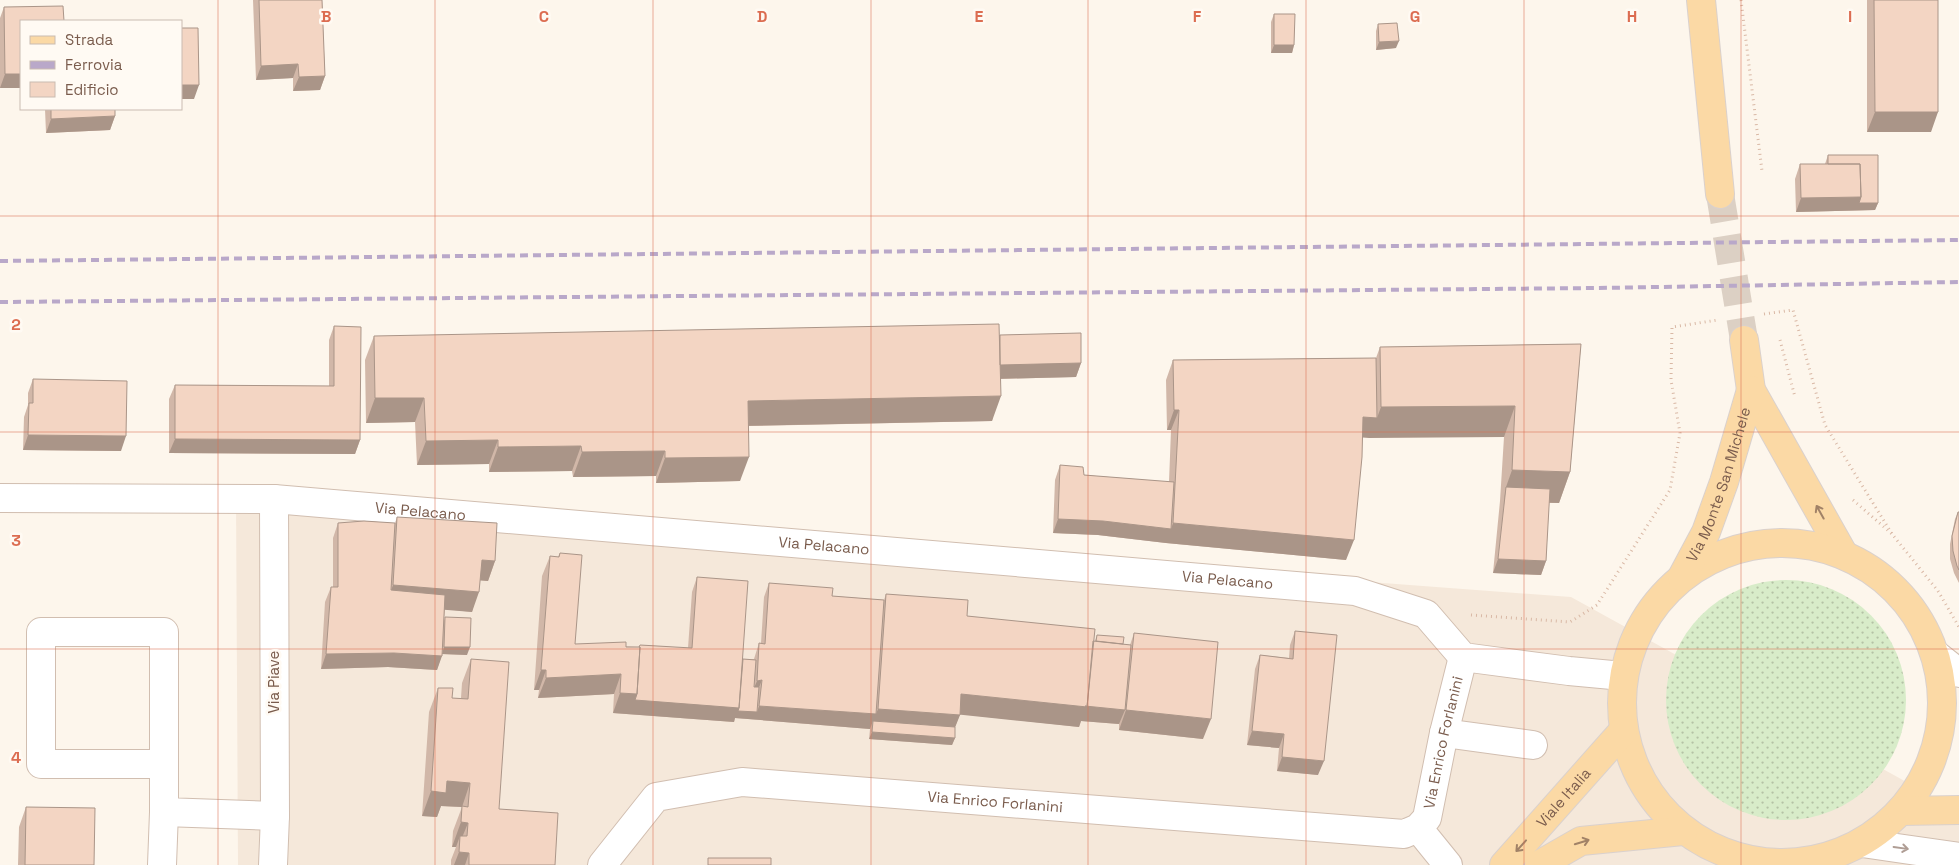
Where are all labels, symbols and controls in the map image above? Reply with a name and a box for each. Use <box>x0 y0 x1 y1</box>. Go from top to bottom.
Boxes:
text: B <box>321 6 331 27</box>
text: C <box>539 6 549 27</box>
text: D <box>757 6 767 27</box>
text: E <box>975 6 984 27</box>
text: F <box>1193 6 1202 27</box>
text: G <box>1410 6 1420 27</box>
text: H <box>1627 6 1637 27</box>
text: I <box>1848 6 1852 27</box>
legend <box>20 20 182 110</box>
text: Strada <box>65 30 114 49</box>
text: Ferrovia <box>65 55 123 74</box>
text: Edificio <box>65 80 119 99</box>
text: 2 <box>11 314 21 335</box>
street label: Via Monte San Michele <box>1682 405 1755 565</box>
street label: Via Pelacano <box>374 498 467 524</box>
one-way arrow <box>1815 505 1825 520</box>
text: 3 <box>11 530 21 551</box>
street label: Via Pelacano <box>778 532 870 559</box>
street label: Via Pelacano <box>1181 566 1274 593</box>
street label: Via Piave <box>264 650 283 714</box>
street label: Via Enrico Forlanini <box>1419 674 1467 811</box>
text: 4 <box>11 747 21 768</box>
street label: Viale Italia <box>1532 763 1595 831</box>
street label: Via Enrico Forlanini <box>927 787 1063 816</box>
one-way arrow <box>1574 837 1590 847</box>
one-way arrow <box>1515 839 1527 852</box>
one-way arrow <box>1893 844 1909 854</box>

